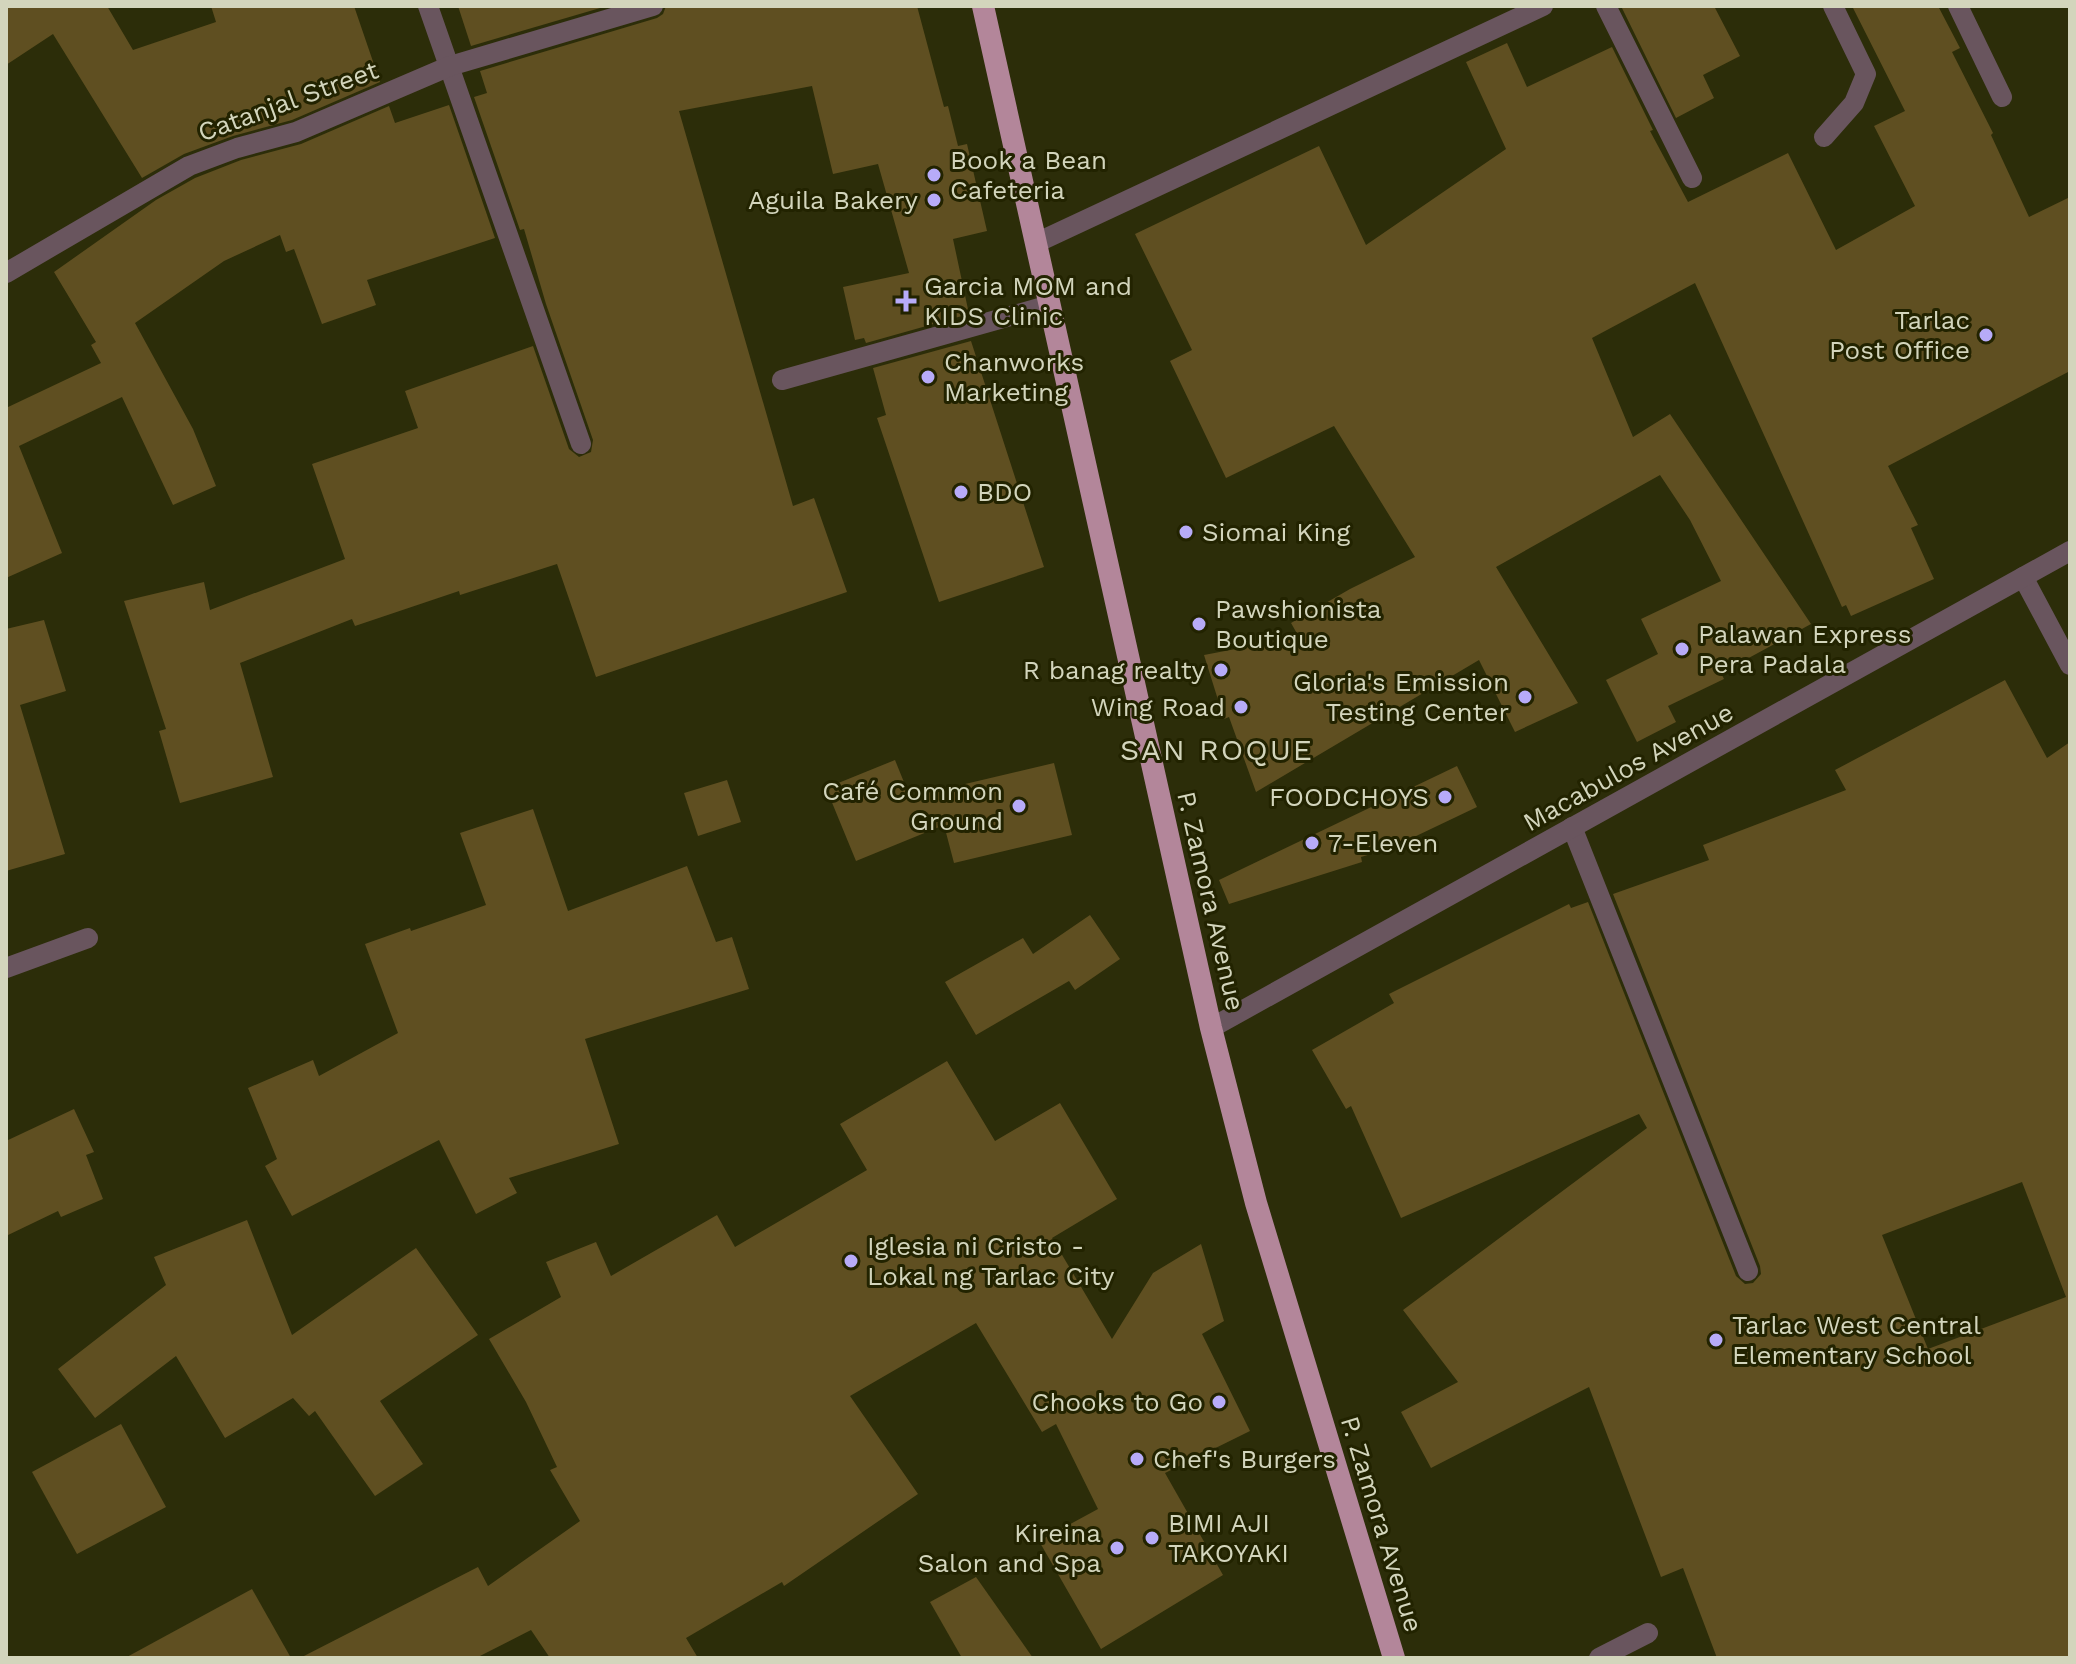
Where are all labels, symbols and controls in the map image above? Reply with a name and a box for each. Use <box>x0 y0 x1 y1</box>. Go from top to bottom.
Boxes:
street label: Catanjal Street <box>194 54 382 148</box>
place label: Book a Bean Cafeteria <box>950 145 1107 205</box>
marker: Book a Bean Cafeteria <box>925 166 943 184</box>
place label: Aguila Bakery <box>748 185 919 215</box>
marker: Aguila Bakery <box>925 191 943 209</box>
place label: Garcia MOM and KIDS Clinic <box>924 271 1132 331</box>
marker: Garcia MOM and KIDS Clinic <box>895 290 917 312</box>
place label: Tarlac Post Office <box>1829 305 1970 365</box>
marker: Tarlac Post Office <box>1977 326 1995 344</box>
place label: Chanworks Marketing <box>944 347 1084 407</box>
marker: Chanworks Marketing <box>919 368 937 386</box>
place label: BDO <box>977 477 1032 507</box>
marker: BDO <box>952 483 970 501</box>
place label: Siomai King <box>1202 517 1350 547</box>
marker: Siomai King <box>1177 523 1195 541</box>
place label: Pawshionista Boutique <box>1215 594 1382 654</box>
marker: Pawshionista Boutique <box>1190 615 1208 633</box>
place label: Palawan Express Pera Padala <box>1698 619 1911 679</box>
marker: Palawan Express Pera Padala <box>1673 640 1691 658</box>
place label: R banag realty <box>1023 655 1206 685</box>
marker: R banag realty <box>1212 661 1230 679</box>
place label: Gloria's Emission Testing Center <box>1293 667 1509 727</box>
marker: Gloria's Emission Testing Center <box>1516 688 1534 706</box>
place label: Wing Road <box>1091 692 1225 722</box>
street label: Macabulos Avenue <box>1518 697 1738 837</box>
marker: Wing Road <box>1232 698 1250 716</box>
district label: SAN ROQUE <box>1120 732 1314 767</box>
place label: Café Common Ground <box>822 776 1003 836</box>
place label: FOODCHOYS <box>1269 782 1429 812</box>
street label: P. Zamora Avenue <box>1171 788 1251 1014</box>
marker: FOODCHOYS <box>1436 788 1454 806</box>
marker: Café Common Ground <box>1010 797 1028 815</box>
place label: 7-Eleven <box>1328 828 1438 858</box>
marker: 7-Eleven <box>1303 834 1321 852</box>
place label: Iglesia ni Cristo - Lokal ng Tarlac City <box>867 1231 1115 1291</box>
marker: Iglesia ni Cristo - Lokal ng Tarlac City <box>842 1252 860 1270</box>
place label: Tarlac West Central Elementary School <box>1732 1310 1981 1370</box>
marker: Tarlac West Central Elementary School <box>1707 1331 1725 1349</box>
place label: Chooks to Go <box>1032 1387 1203 1417</box>
marker: Chooks to Go <box>1210 1393 1228 1411</box>
street label: P. Zamora Avenue <box>1335 1412 1429 1636</box>
place label: Chef's Burgers <box>1153 1444 1336 1474</box>
marker: Chef's Burgers <box>1128 1450 1146 1468</box>
place label: BIMI AJI TAKOYAKI <box>1168 1508 1289 1568</box>
place label: Kireina Salon and Spa <box>918 1518 1101 1578</box>
marker: BIMI AJI TAKOYAKI <box>1143 1529 1161 1547</box>
marker: Kireina Salon and Spa <box>1108 1539 1126 1557</box>

